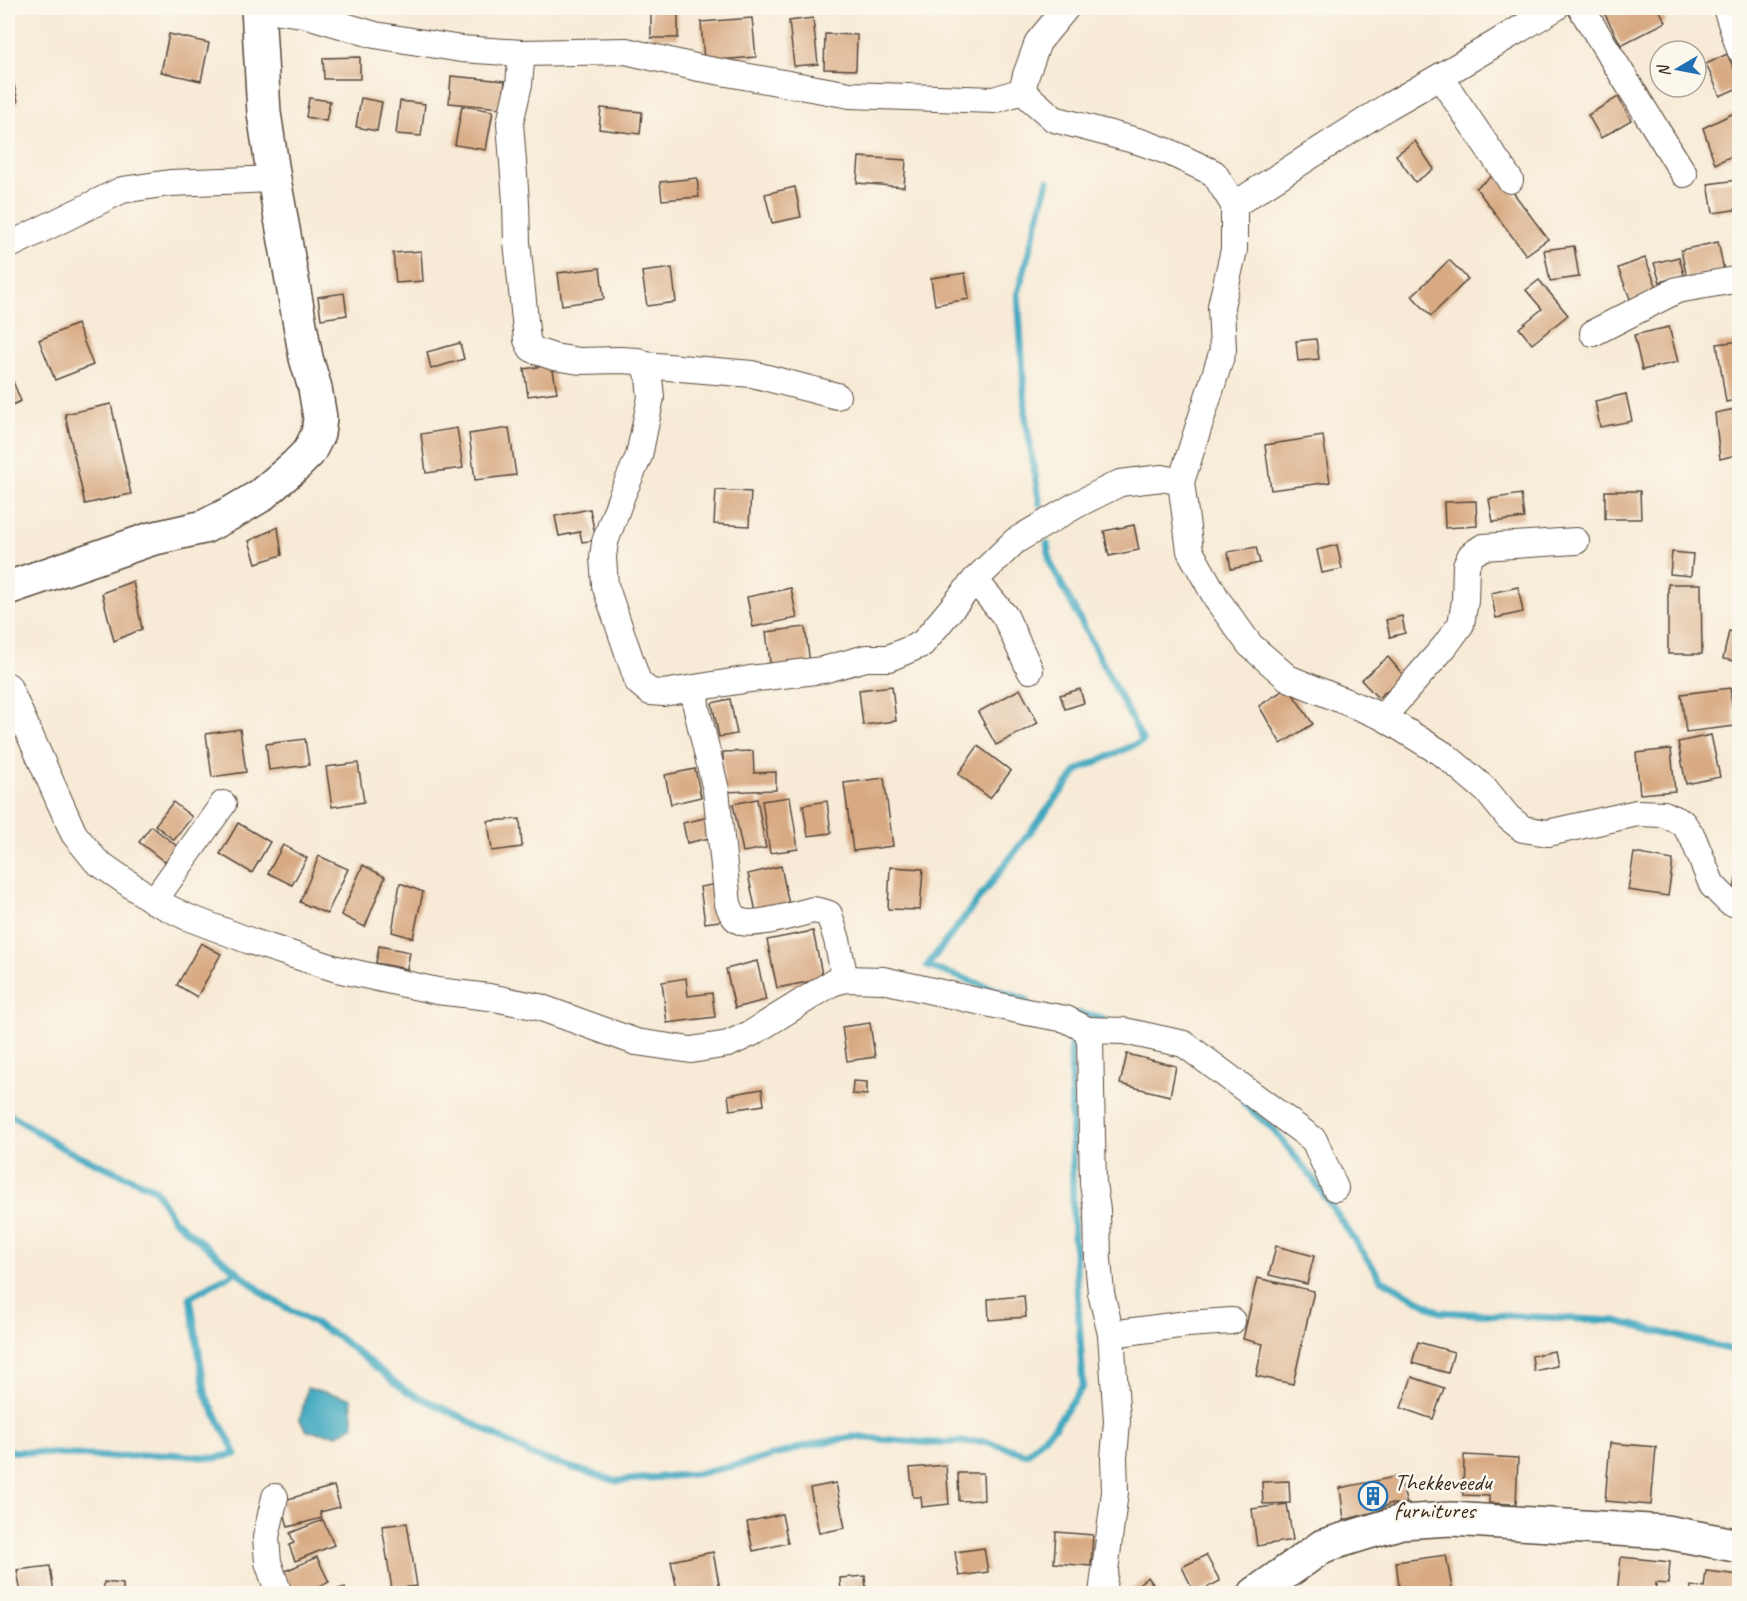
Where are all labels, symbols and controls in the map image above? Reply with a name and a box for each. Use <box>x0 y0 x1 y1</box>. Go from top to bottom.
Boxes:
north arrow <box>1648 39 1708 99</box>
text: N <box>1653 62 1675 78</box>
place label: Thekkeveedu furnitures <box>1394 1467 1494 1525</box>
building icon: Thekkeveedu furnitures <box>1357 1480 1389 1512</box>

